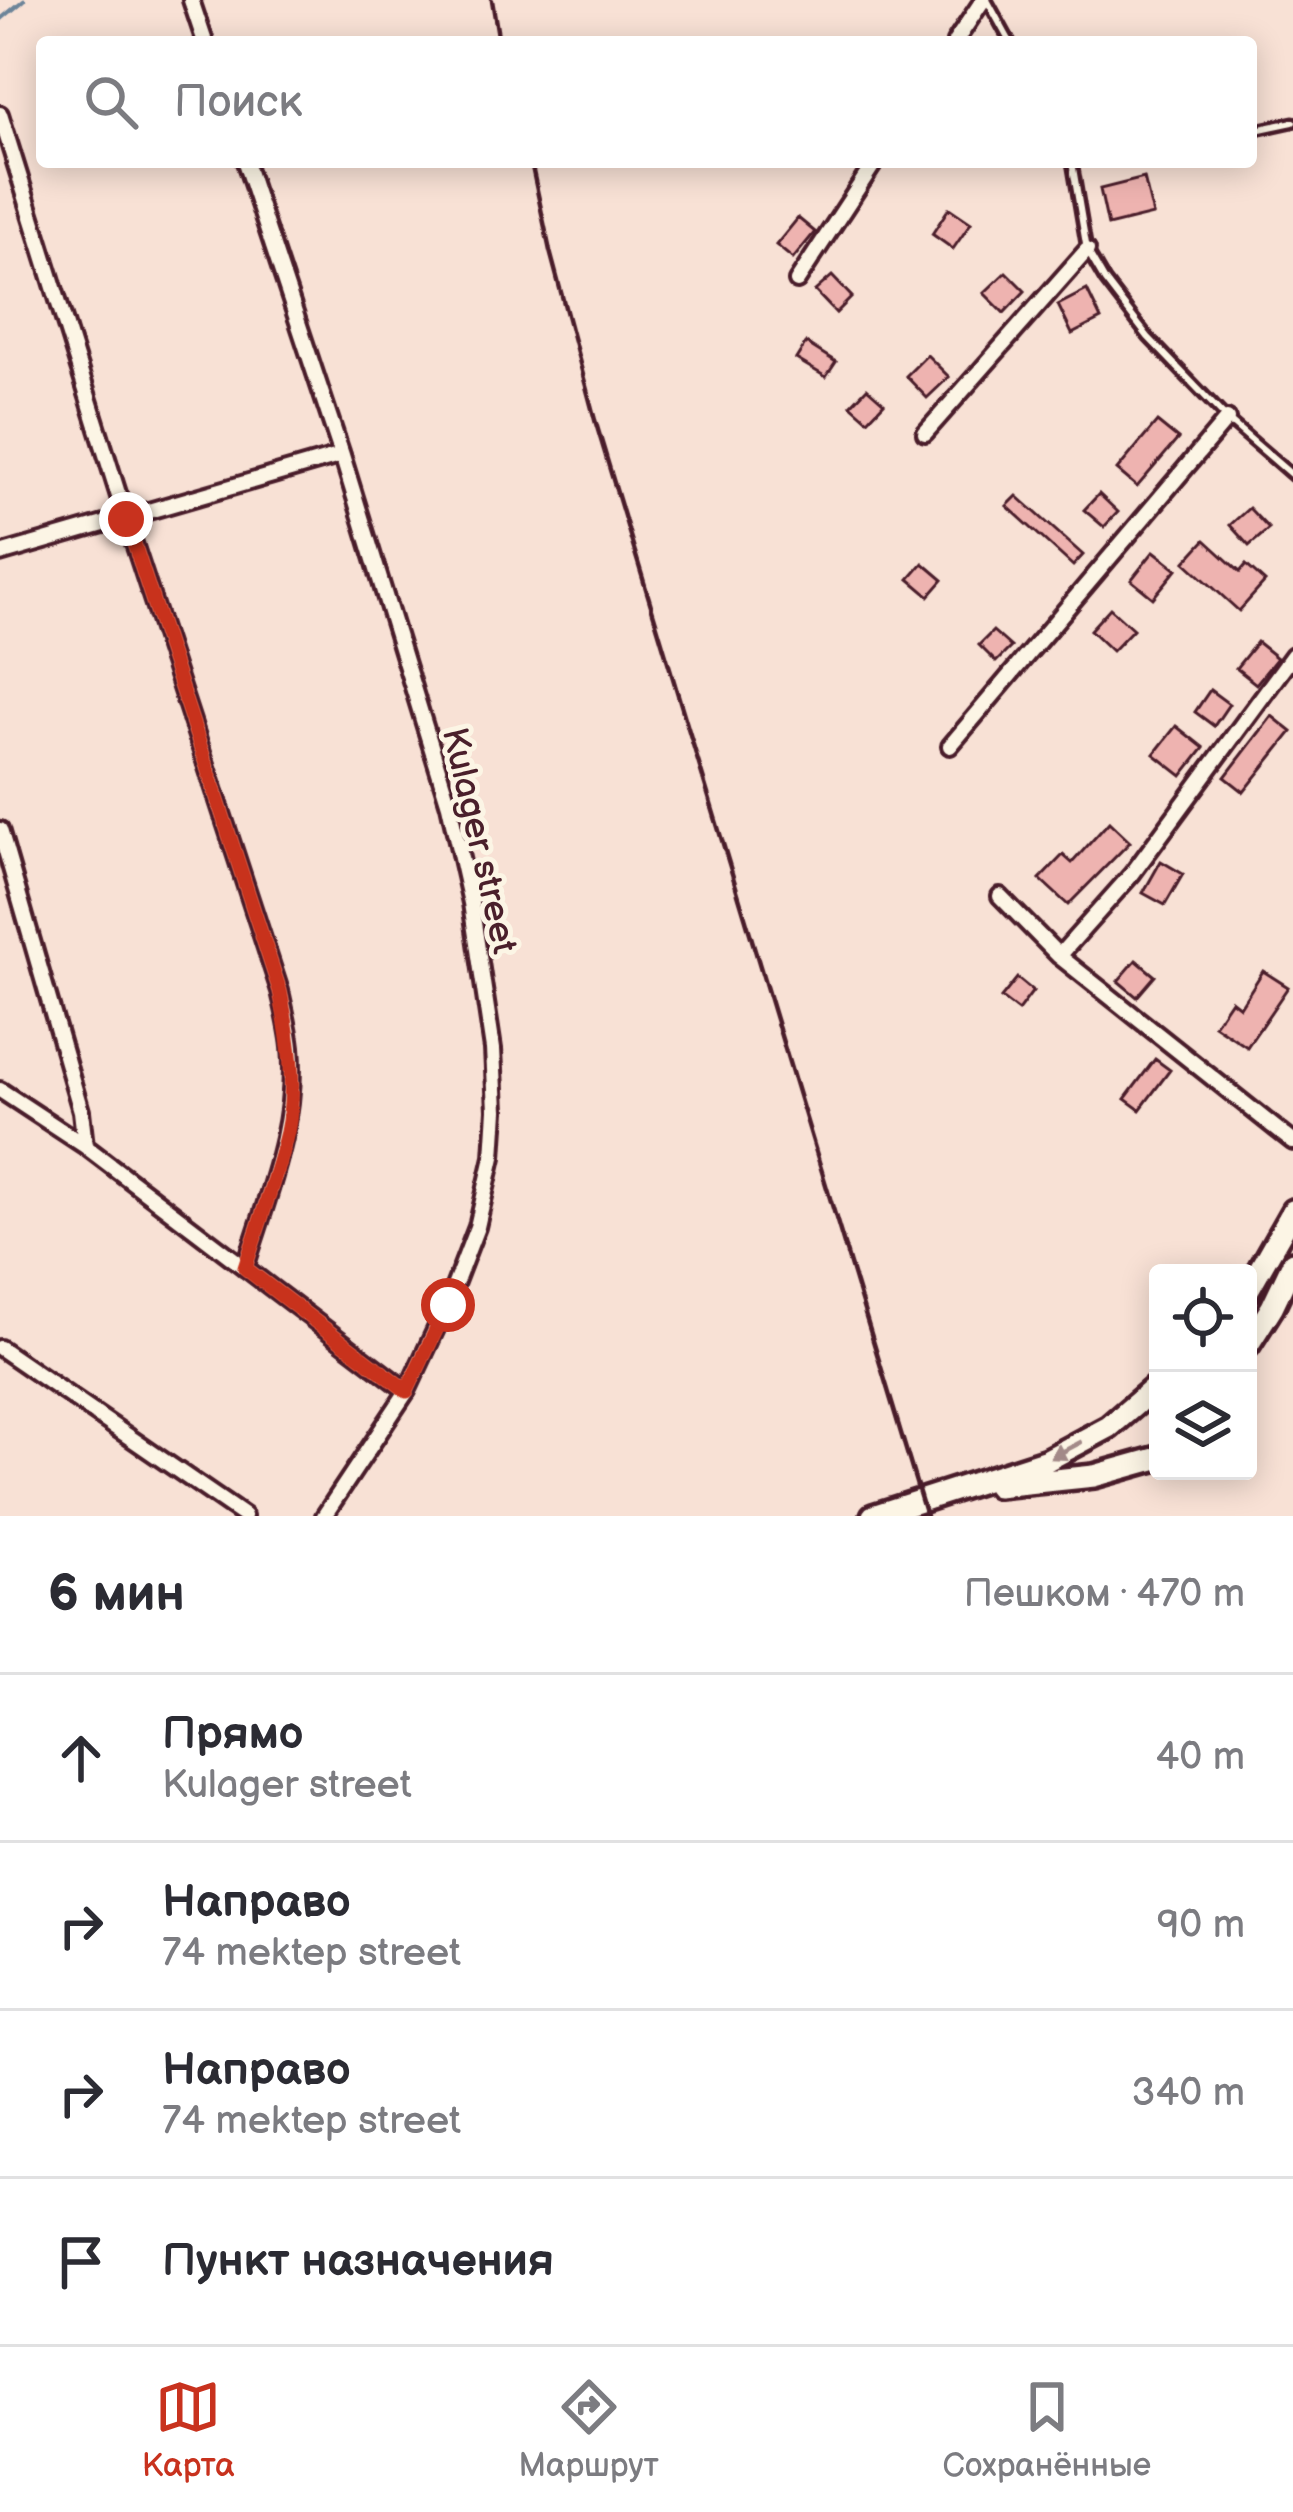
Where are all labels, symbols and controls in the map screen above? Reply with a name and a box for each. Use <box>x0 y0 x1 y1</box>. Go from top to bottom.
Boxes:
search box <box>36 36 1257 168</box>
icon: search <box>78 69 144 135</box>
text: Поиск <box>174 75 302 130</box>
route end <box>99 492 153 546</box>
street label: Kulager street <box>432 723 525 958</box>
map controls <box>1149 1264 1257 1480</box>
button: locate <box>1149 1264 1257 1372</box>
route start <box>421 1278 475 1332</box>
button: layers <box>1149 1372 1257 1480</box>
one-way arrow <box>1049 1439 1083 1460</box>
text: 6 мин <box>48 1564 185 1625</box>
text: Пешком · 470 m <box>964 1571 1245 1618</box>
text: Прямо <box>162 1707 303 1762</box>
icon: ahead <box>48 1725 114 1791</box>
text: 40 m <box>1155 1734 1245 1781</box>
text: Kulager street <box>162 1762 412 1809</box>
text: Направо <box>162 1875 351 1930</box>
icon: right <box>48 1893 114 1959</box>
text: 90 m <box>1157 1902 1245 1949</box>
text: 74 mektep street <box>162 1930 461 1977</box>
text: Направо <box>162 2043 351 2098</box>
icon: right <box>48 2061 114 2127</box>
text: 340 m <box>1132 2070 1245 2117</box>
text: 74 mektep street <box>162 2098 461 2145</box>
icon: arrive <box>48 2229 114 2295</box>
text: Пункт назначения <box>162 2234 554 2289</box>
tab: Карта <box>142 2374 235 2486</box>
tab: Маршрут <box>519 2374 659 2486</box>
tab: Сохранённые <box>943 2374 1151 2486</box>

